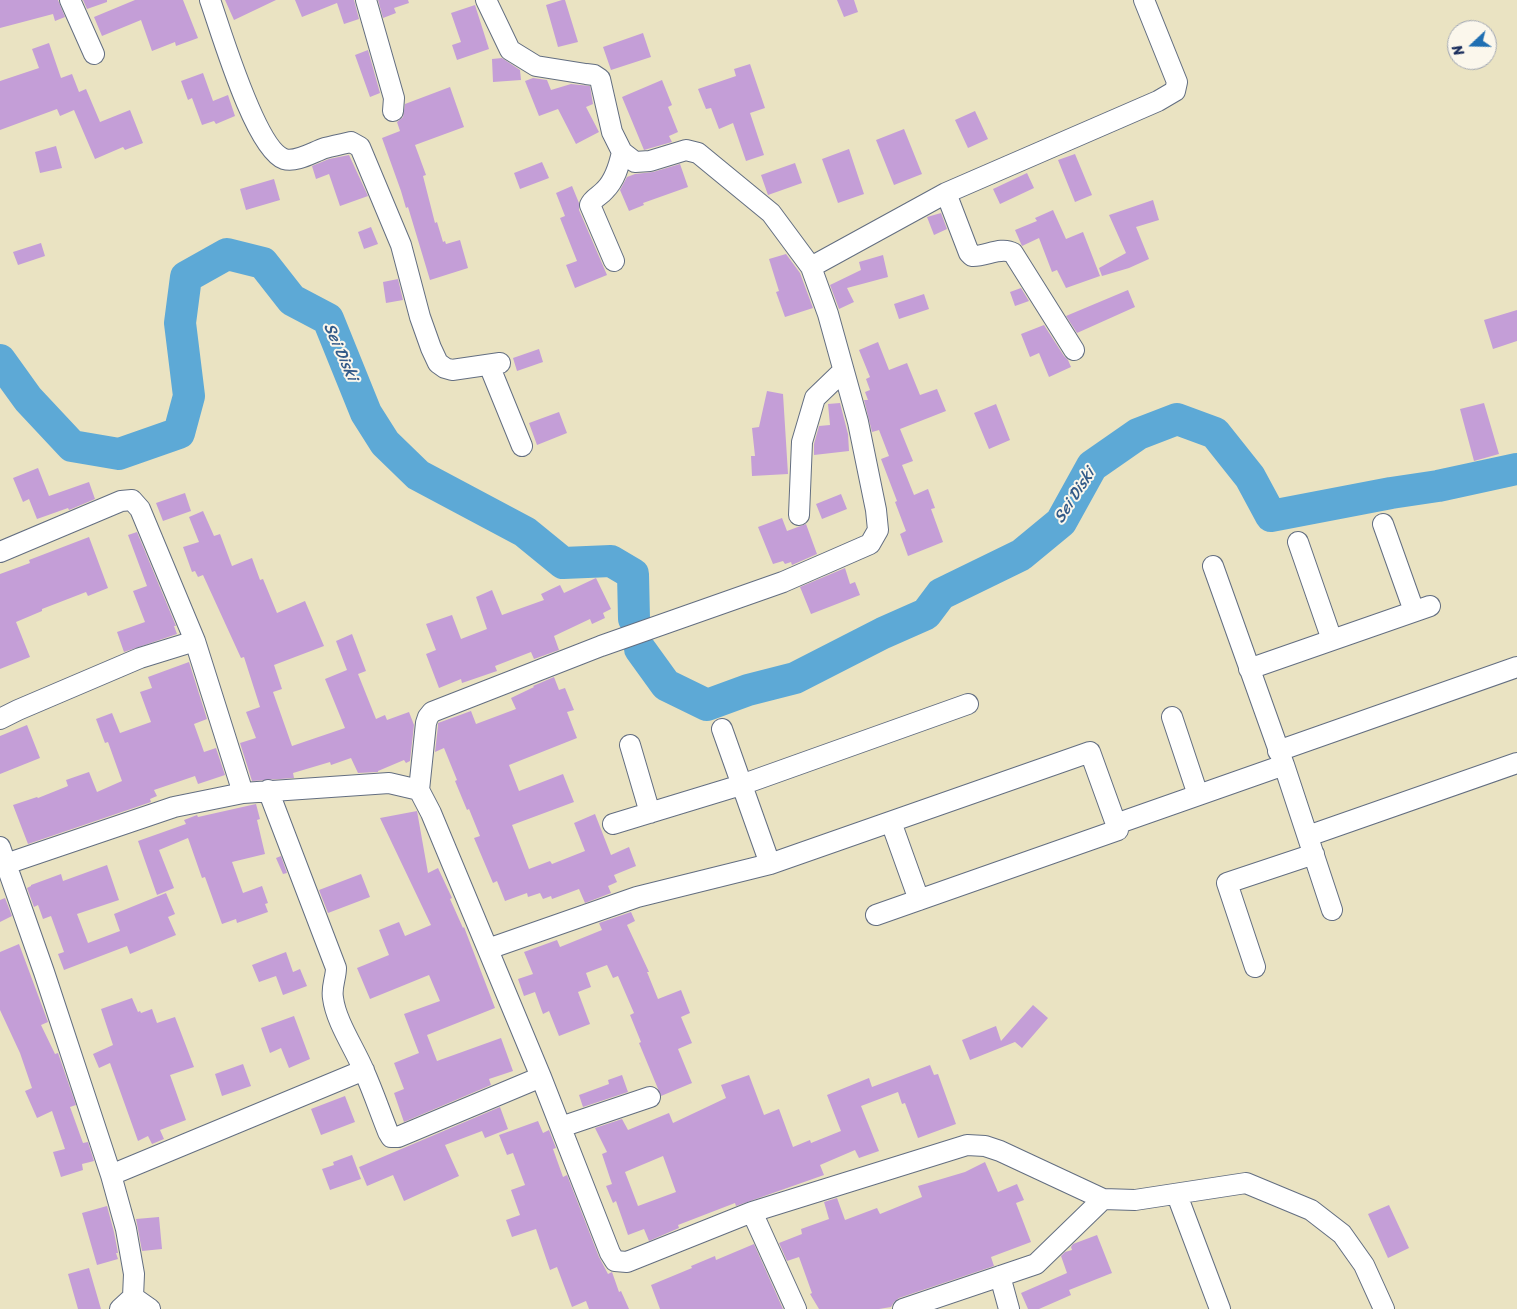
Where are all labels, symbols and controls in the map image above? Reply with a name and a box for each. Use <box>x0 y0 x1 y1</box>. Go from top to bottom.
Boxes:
north arrow <box>1447 20 1497 70</box>
text: N <box>1445 41 1472 59</box>
water label: Sei Diski <box>319 320 361 384</box>
water label: Sei Diski <box>1050 465 1100 527</box>

